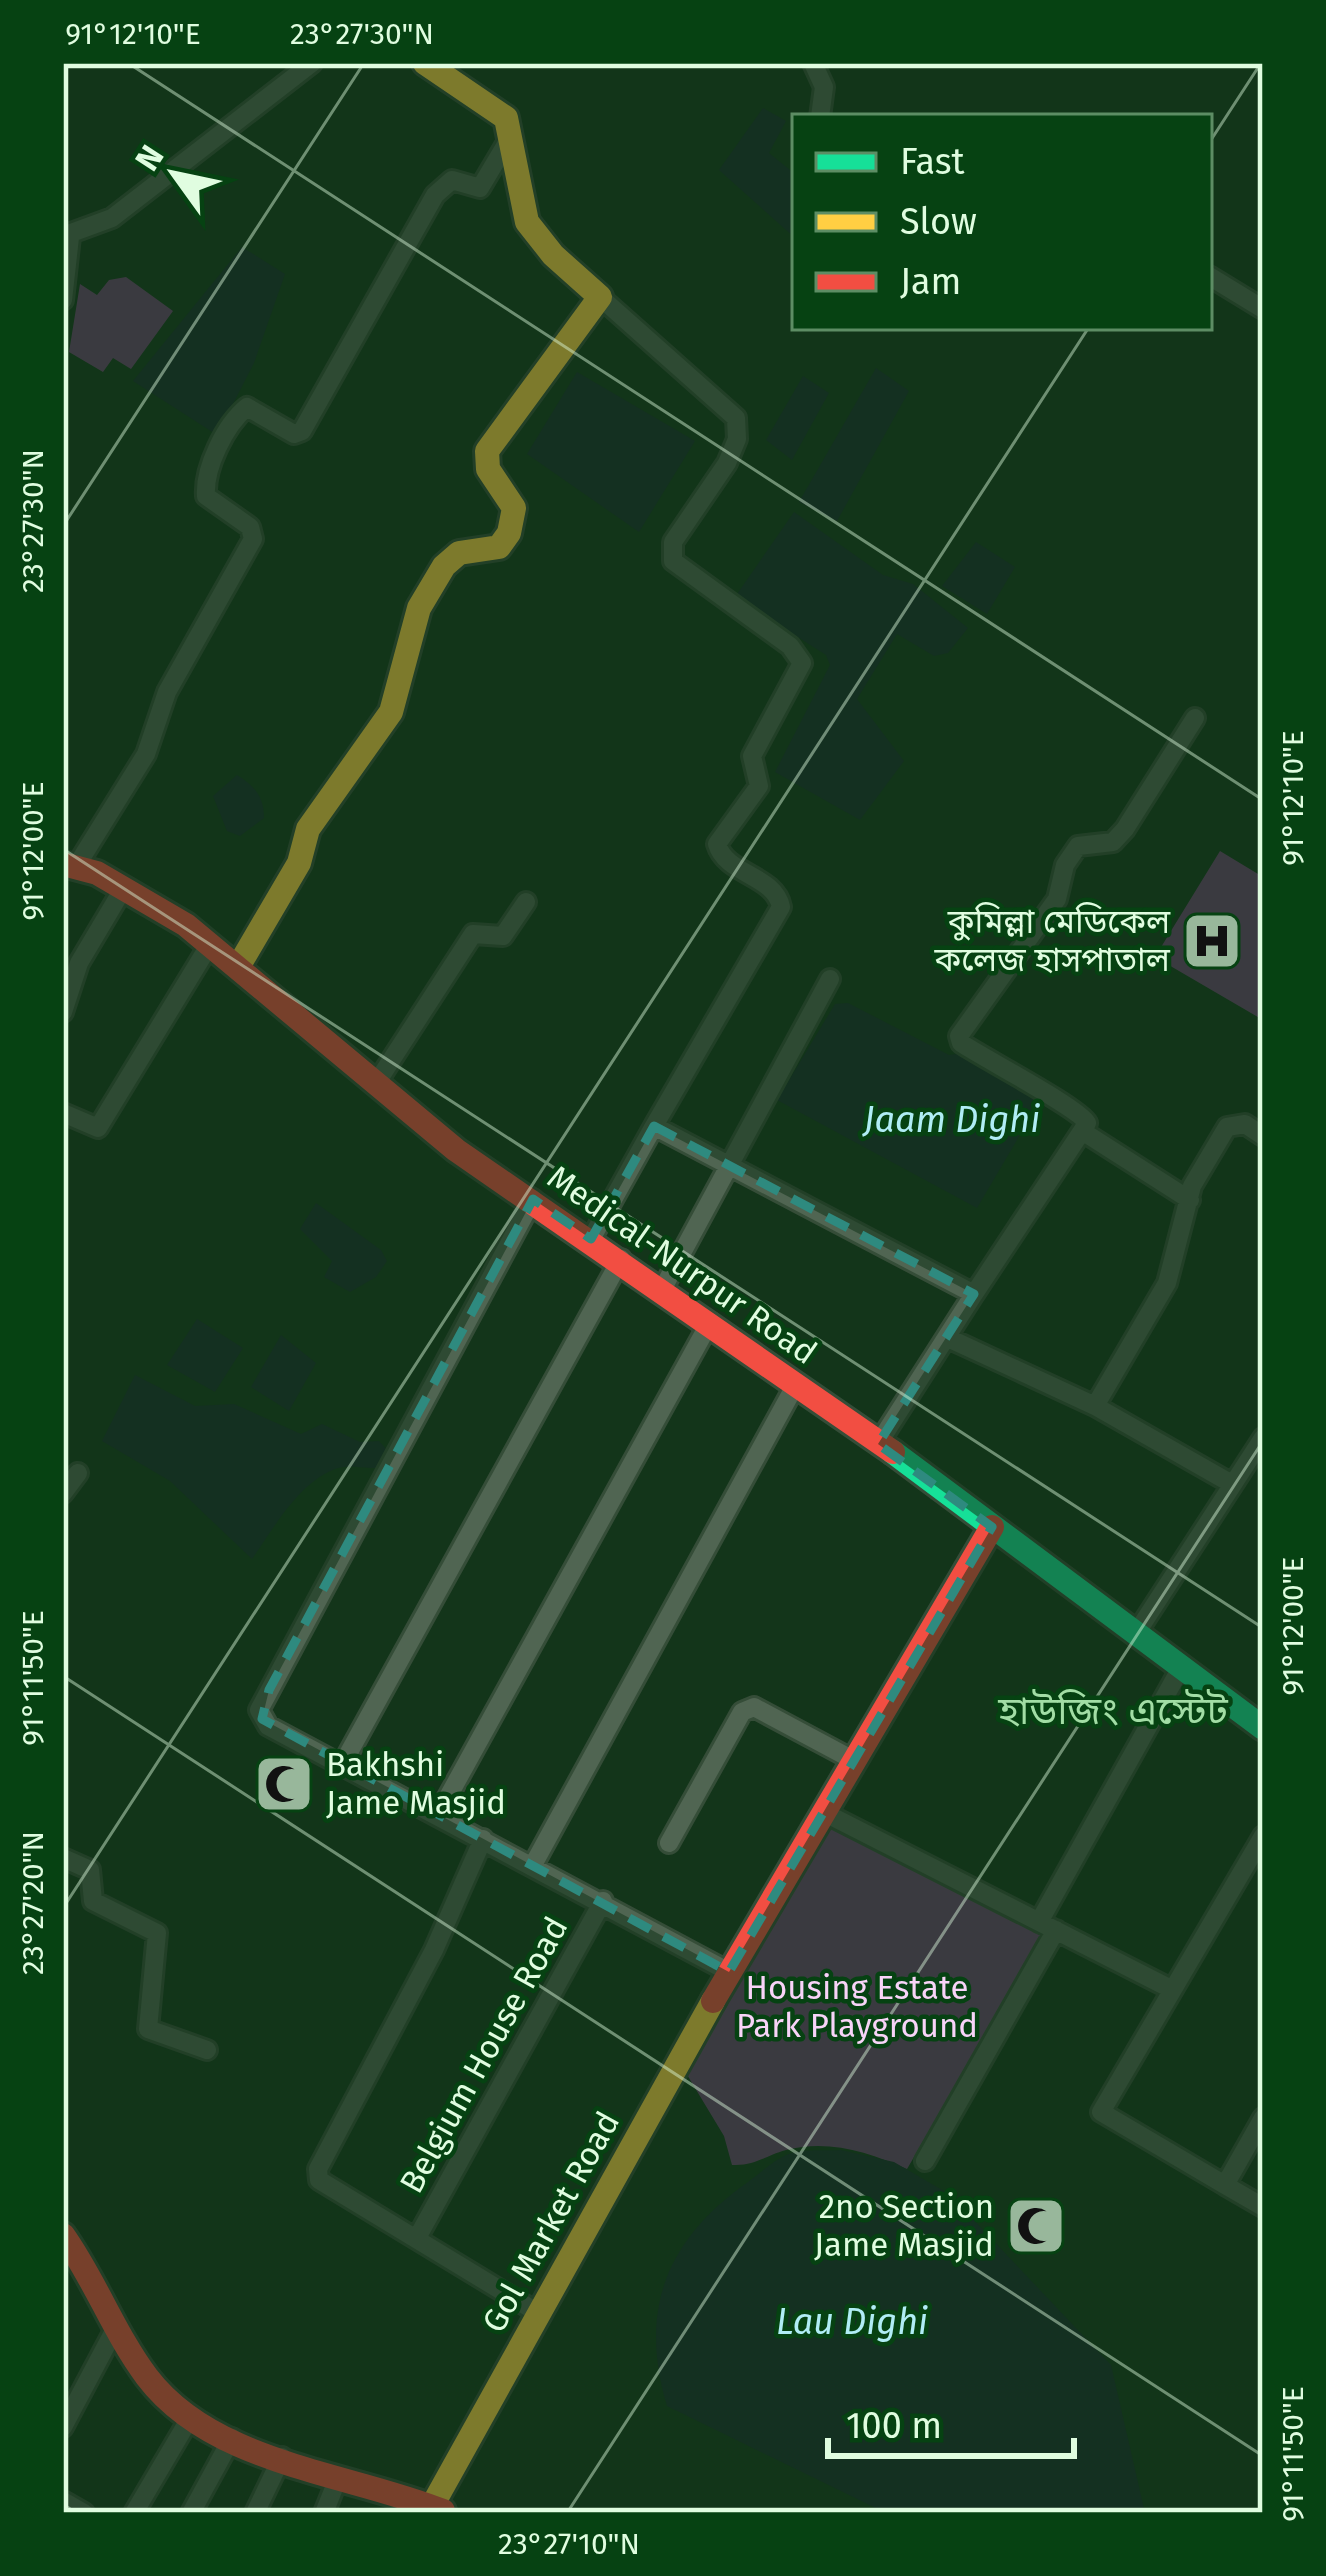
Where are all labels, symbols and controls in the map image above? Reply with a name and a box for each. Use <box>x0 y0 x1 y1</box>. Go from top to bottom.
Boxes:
text: 91°12'10"E <box>65 16 201 52</box>
text: 23°27'30"N <box>290 16 434 52</box>
north arrow <box>114 114 234 234</box>
legend <box>792 114 1212 330</box>
text: N <box>127 138 172 178</box>
text: Fast <box>900 140 965 184</box>
text: Slow <box>900 200 977 244</box>
text: Jam <box>900 260 961 304</box>
text: 23°27'30"N <box>15 449 51 593</box>
text: 91°12'10"E <box>1275 730 1311 866</box>
text: 91°12'00"E <box>15 781 51 921</box>
place label: কুমিল্লা মেডিকেল কলেজ হাসপাতাল <box>934 902 1171 980</box>
hospital icon: কুমিল্লা মেডিকেল কলেজ হাসপাতাল <box>1181 910 1243 972</box>
water label: Jaam Dighi <box>862 1098 1040 1142</box>
street label: Medical-Nurpur Road <box>540 1157 824 1373</box>
text: 91°12'00"E <box>1275 1556 1311 1696</box>
text: 91°11'50"E <box>15 1610 51 1746</box>
district label: হাউজিং এস্টেট <box>997 1688 1228 1734</box>
place label: Bakhshi Jame Masjid <box>326 1745 506 1823</box>
mosque icon: Bakhshi Jame Masjid <box>253 1753 315 1815</box>
text: 23°27'20"N <box>15 1831 51 1975</box>
street label: Belgium House Road <box>391 1910 577 2200</box>
park label: Housing Estate Park Playground <box>736 1968 978 2046</box>
street label: Gol Market Road <box>474 2105 628 2339</box>
place label: 2no Section Jame Masjid <box>814 2187 994 2265</box>
mosque icon: 2no Section Jame Masjid <box>1005 2195 1067 2257</box>
water label: Lau Dighi <box>776 2300 928 2344</box>
scale bar <box>828 2384 1074 2458</box>
text: 91°11'50"E <box>1275 2386 1311 2522</box>
text: 100 m <box>846 2404 942 2448</box>
text: 23°27'10"N <box>498 2526 640 2562</box>

